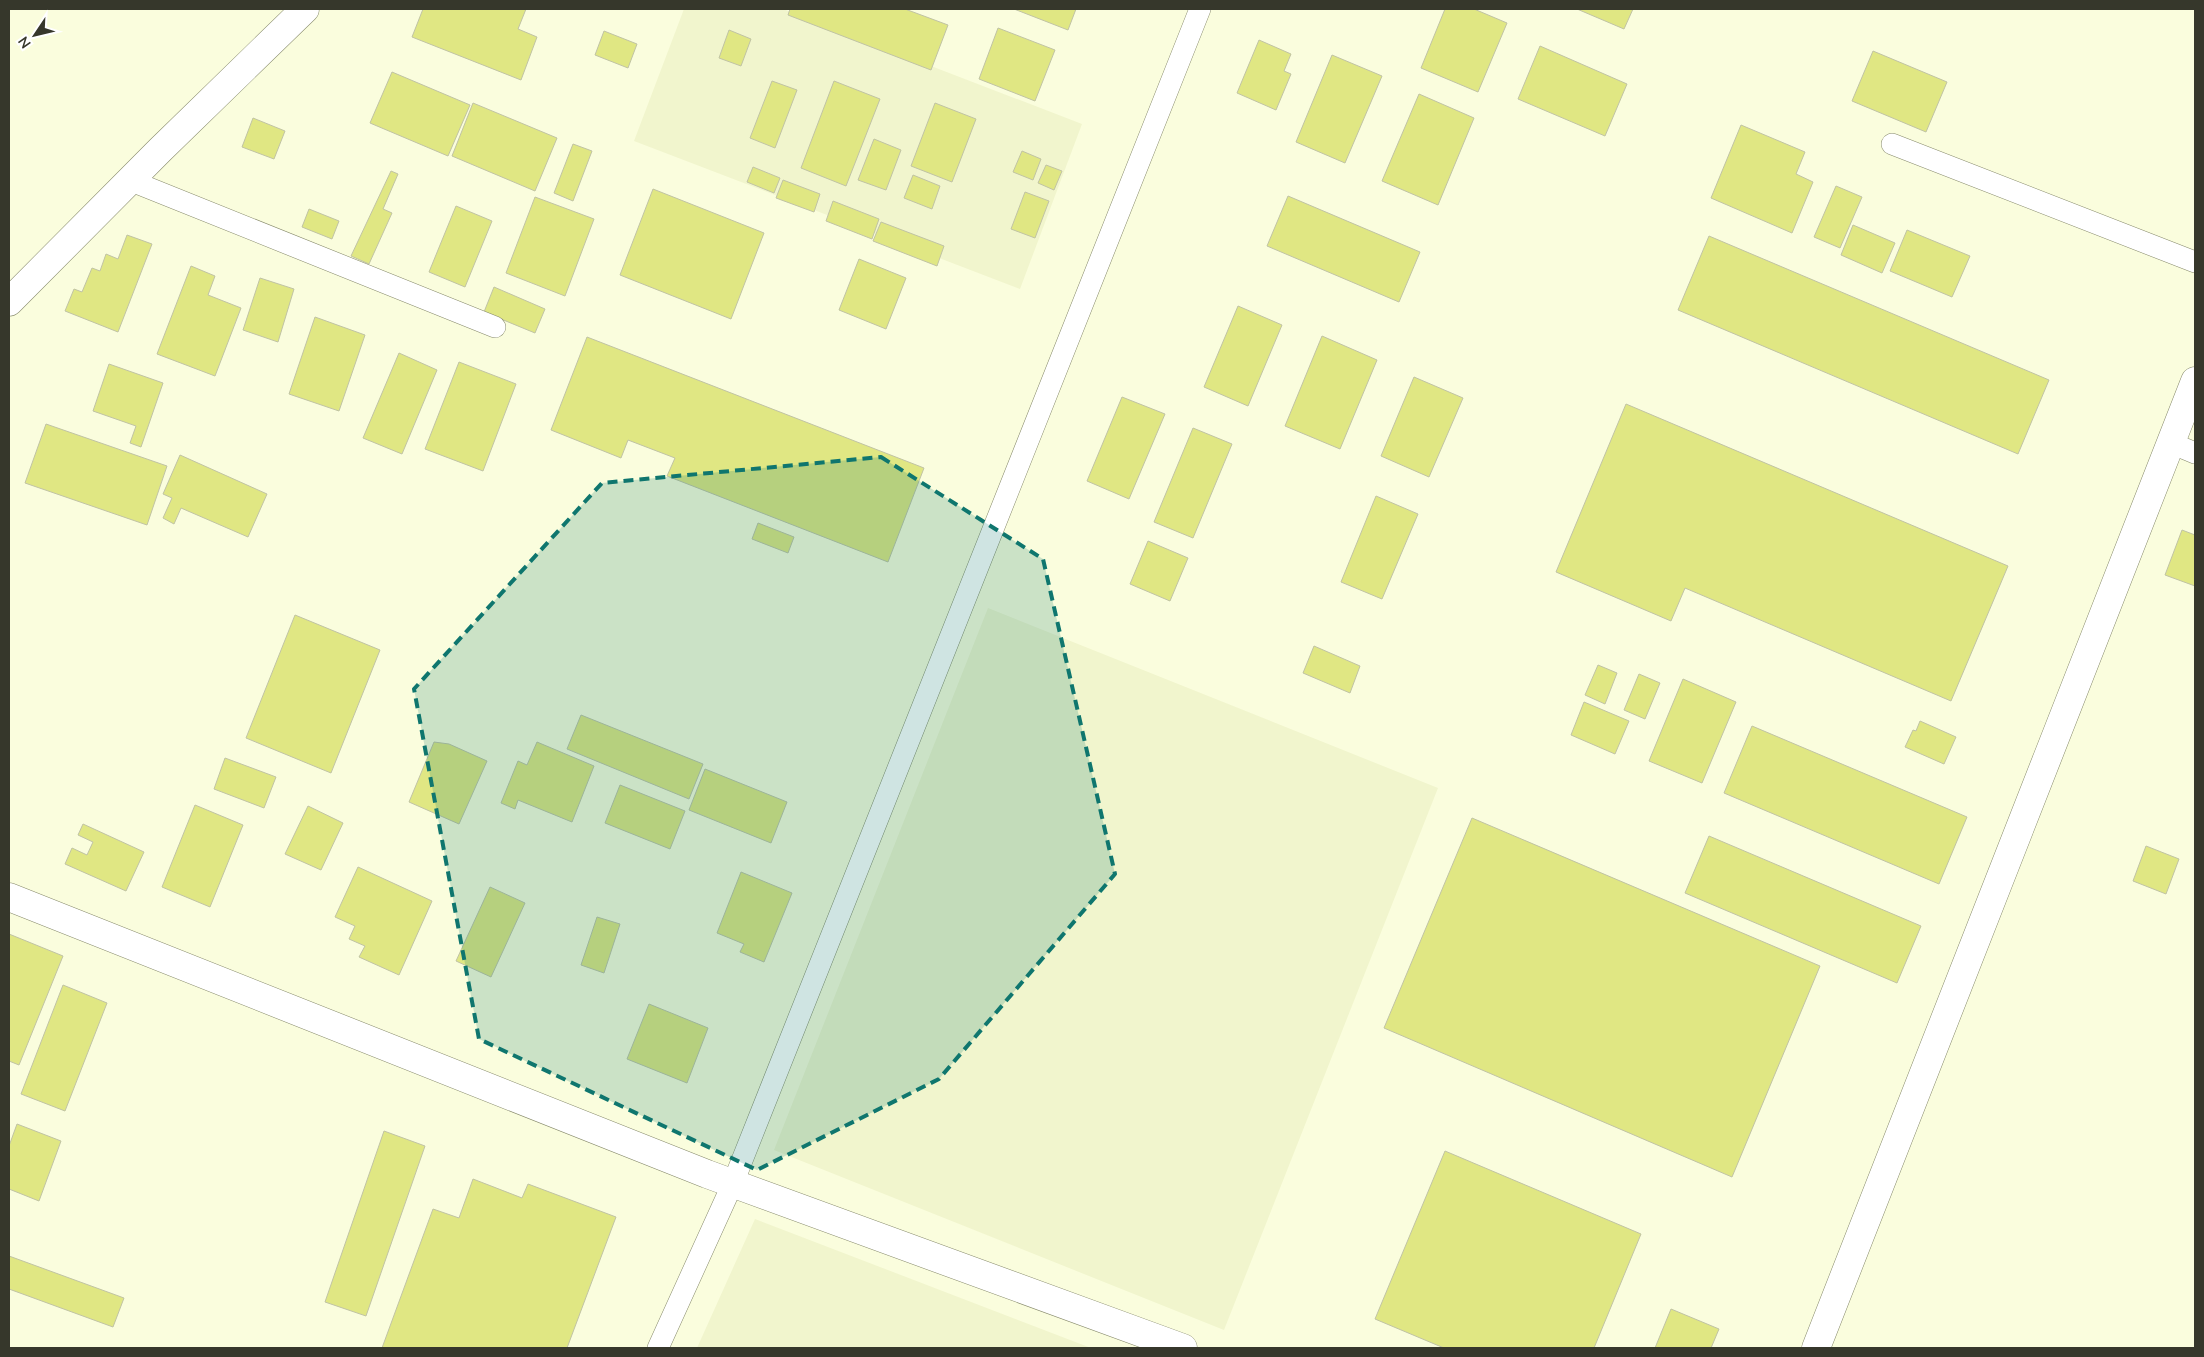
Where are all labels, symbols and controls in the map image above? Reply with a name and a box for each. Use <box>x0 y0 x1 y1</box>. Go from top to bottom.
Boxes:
north arrow <box>10 10 60 60</box>
text: N <box>14 33 35 52</box>

